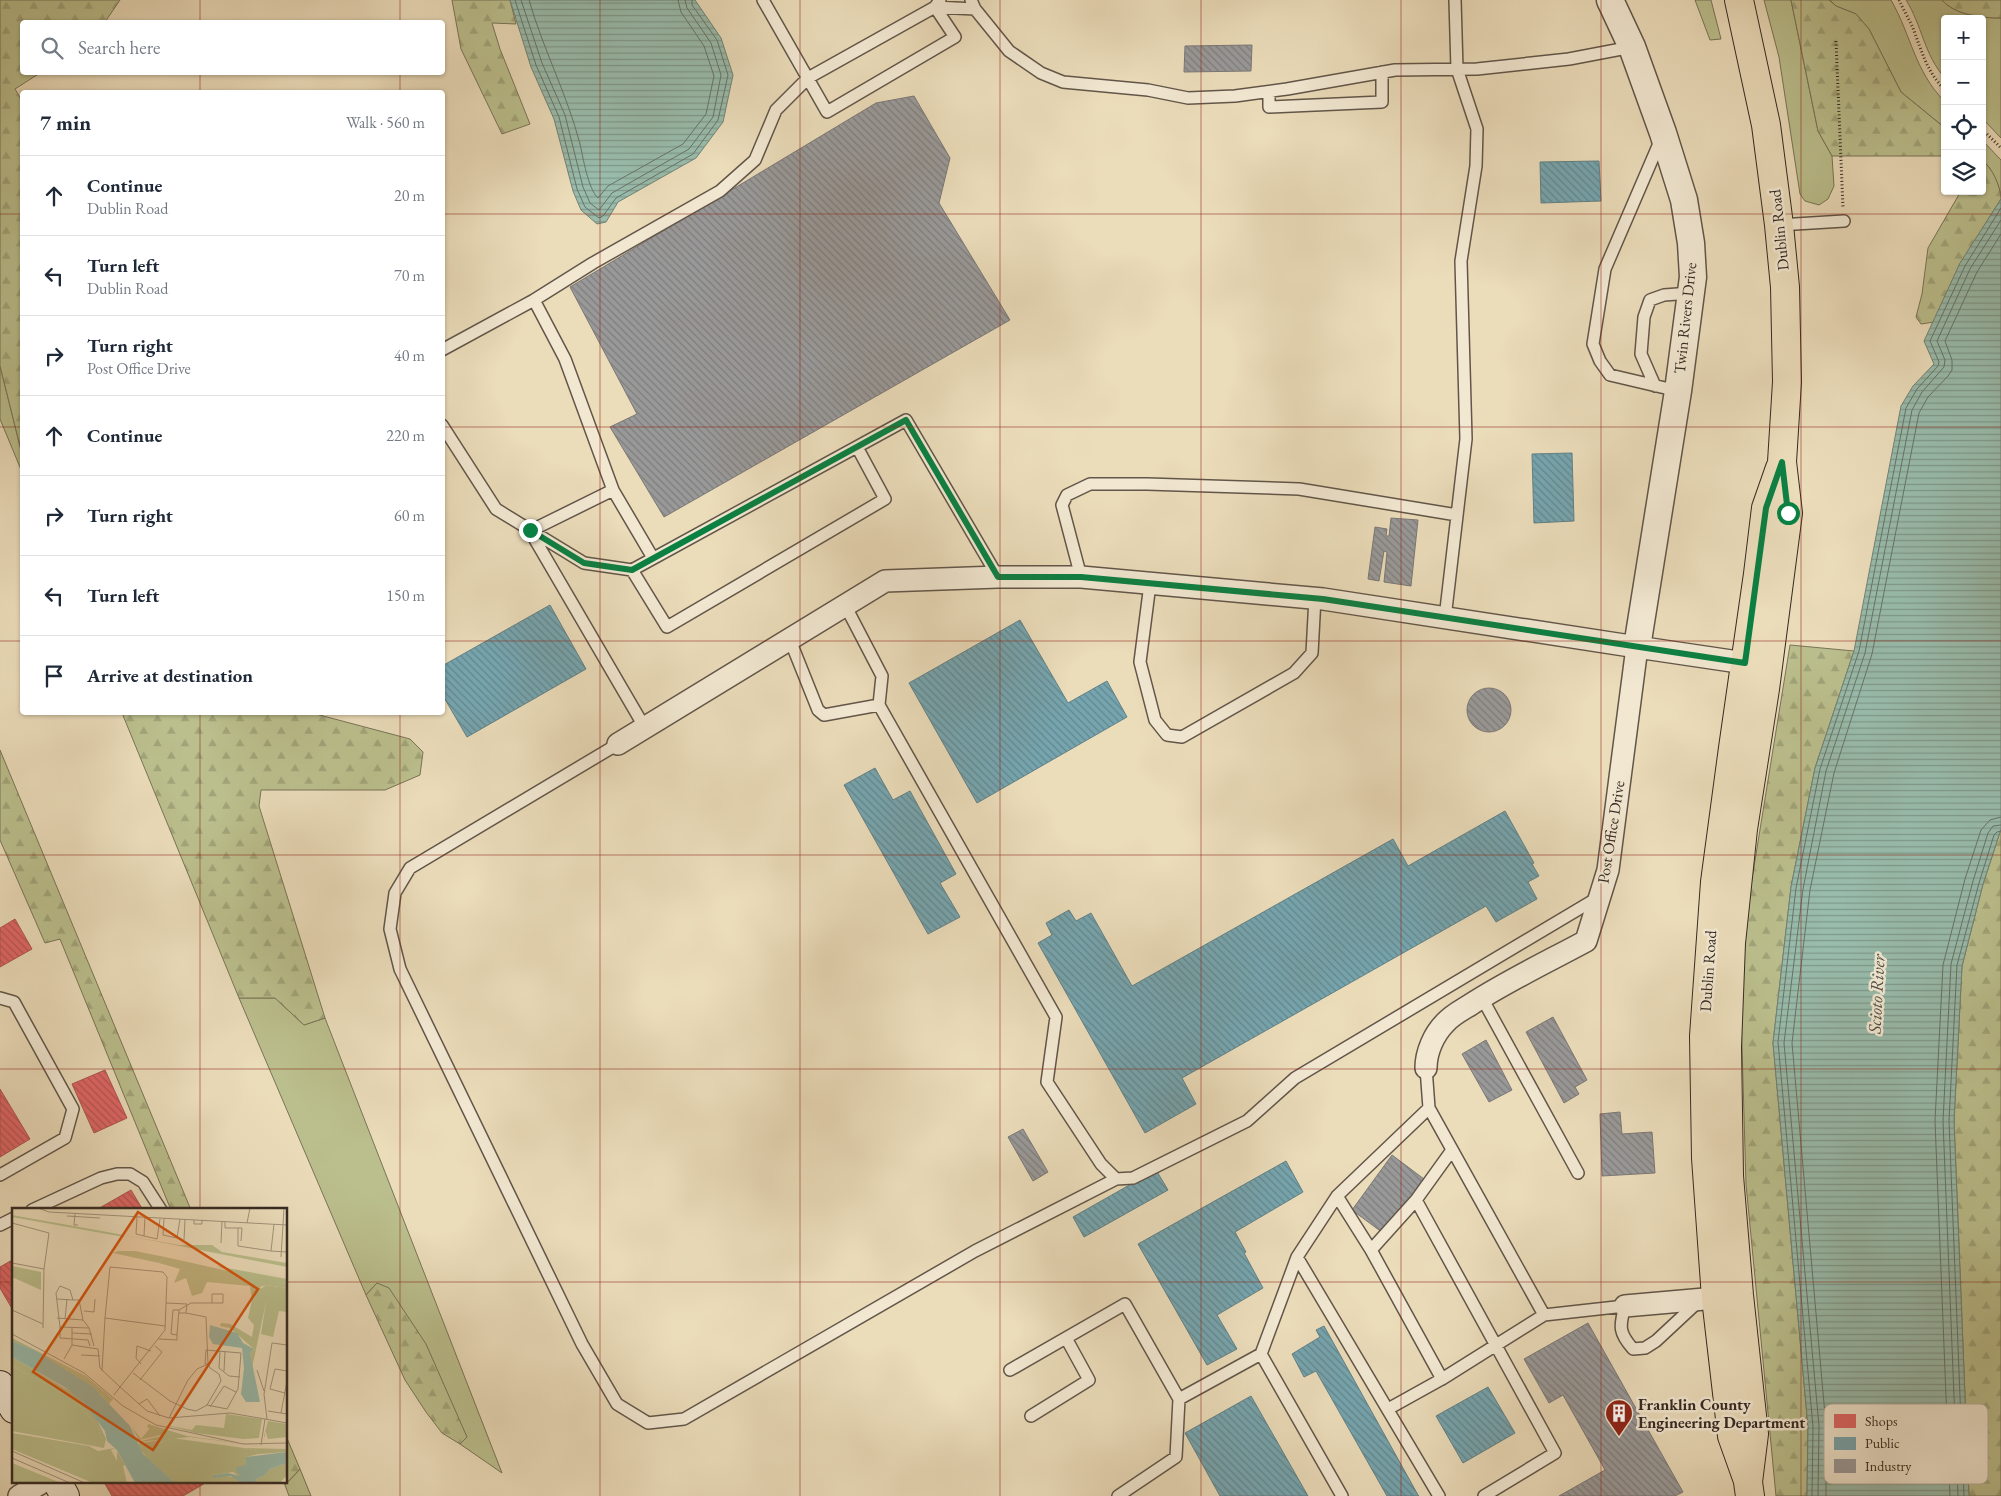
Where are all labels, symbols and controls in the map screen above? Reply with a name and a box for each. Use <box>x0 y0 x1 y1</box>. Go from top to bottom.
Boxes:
map controls <box>1941 15 1986 195</box>
button: + <box>1941 15 1986 60</box>
search box <box>20 20 445 75</box>
icon: search <box>38 34 66 62</box>
text: Search here <box>78 35 160 60</box>
button: − <box>1941 60 1986 105</box>
button: locate <box>1941 105 1986 150</box>
text: 7 min <box>40 109 91 136</box>
text: Walk · 560 m <box>346 112 425 133</box>
button: layers <box>1941 150 1986 195</box>
text: Continue <box>87 173 162 198</box>
icon: ahead <box>40 182 68 210</box>
text: 20 m <box>394 185 425 206</box>
street label: Dublin Road <box>1764 188 1794 272</box>
text: Dublin Road <box>87 198 168 219</box>
text: Turn left <box>87 253 159 278</box>
street label: Twin Rivers Drive <box>1669 261 1701 375</box>
icon: left <box>40 262 68 290</box>
text: 70 m <box>394 265 425 286</box>
text: Dublin Road <box>87 278 168 299</box>
text: Turn right <box>87 333 173 358</box>
icon: right <box>40 342 68 370</box>
text: 40 m <box>394 345 425 366</box>
text: Post Office Drive <box>87 358 191 379</box>
icon: ahead <box>40 422 68 450</box>
text: Continue <box>87 423 162 448</box>
text: 220 m <box>386 425 425 446</box>
icon: right <box>40 502 68 530</box>
route start <box>1777 502 1800 525</box>
text: Turn right <box>87 503 173 528</box>
text: 60 m <box>394 505 425 526</box>
route end <box>519 519 542 542</box>
icon: left <box>40 582 68 610</box>
text: Turn left <box>87 583 159 608</box>
text: 150 m <box>386 585 425 606</box>
icon: arrive <box>40 662 68 690</box>
text: Arrive at destination <box>87 663 253 688</box>
street label: Post Office Drive <box>1593 779 1629 885</box>
street label: Dublin Road <box>1695 929 1721 1012</box>
water label: Scioto River <box>1862 953 1890 1035</box>
inset map <box>12 1208 288 1484</box>
place label: Franklin County Engineering Department <box>1638 1394 1805 1433</box>
building icon: Franklin County Engineering Department <box>1604 1398 1634 1437</box>
legend <box>1824 1404 1988 1484</box>
text: Shops <box>1865 1412 1898 1430</box>
text: Public <box>1865 1434 1900 1452</box>
text: Industry <box>1865 1457 1912 1475</box>

